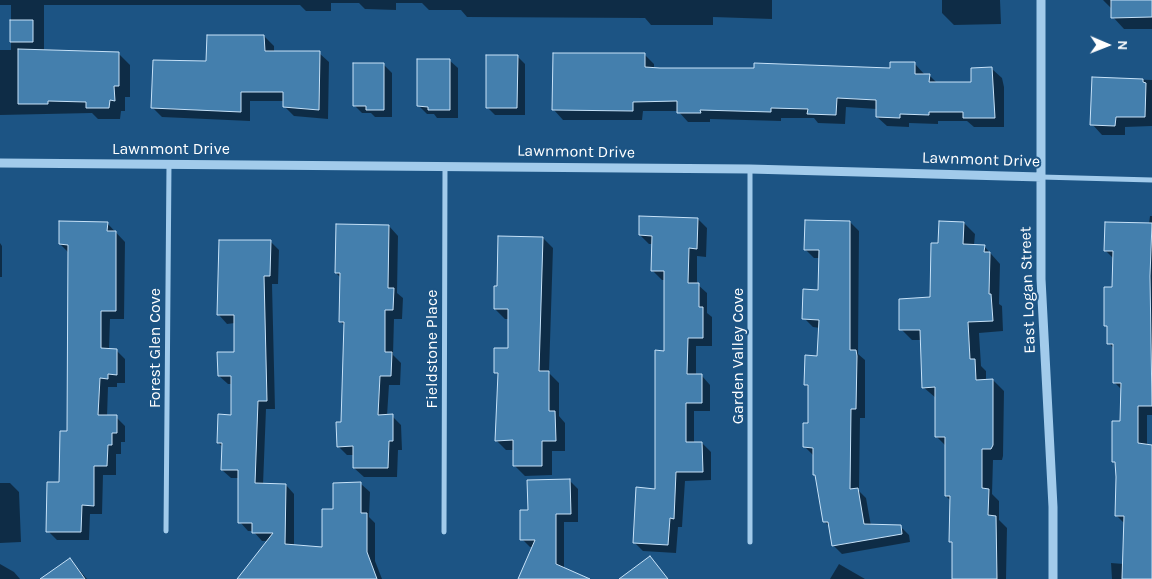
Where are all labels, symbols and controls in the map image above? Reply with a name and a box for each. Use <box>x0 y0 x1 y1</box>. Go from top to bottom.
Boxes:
north arrow <box>1082 20 1132 70</box>
text: N <box>1114 40 1131 50</box>
street label: Lawnmont Drive <box>112 139 230 159</box>
street label: Lawnmont Drive <box>517 141 635 163</box>
street label: Lawnmont Drive <box>922 148 1040 172</box>
street label: East Logan Street <box>1016 226 1040 354</box>
street label: Forest Glen Cove <box>145 288 165 408</box>
street label: Garden Valley Cove <box>728 288 748 424</box>
street label: Fieldstone Place <box>422 290 442 408</box>

